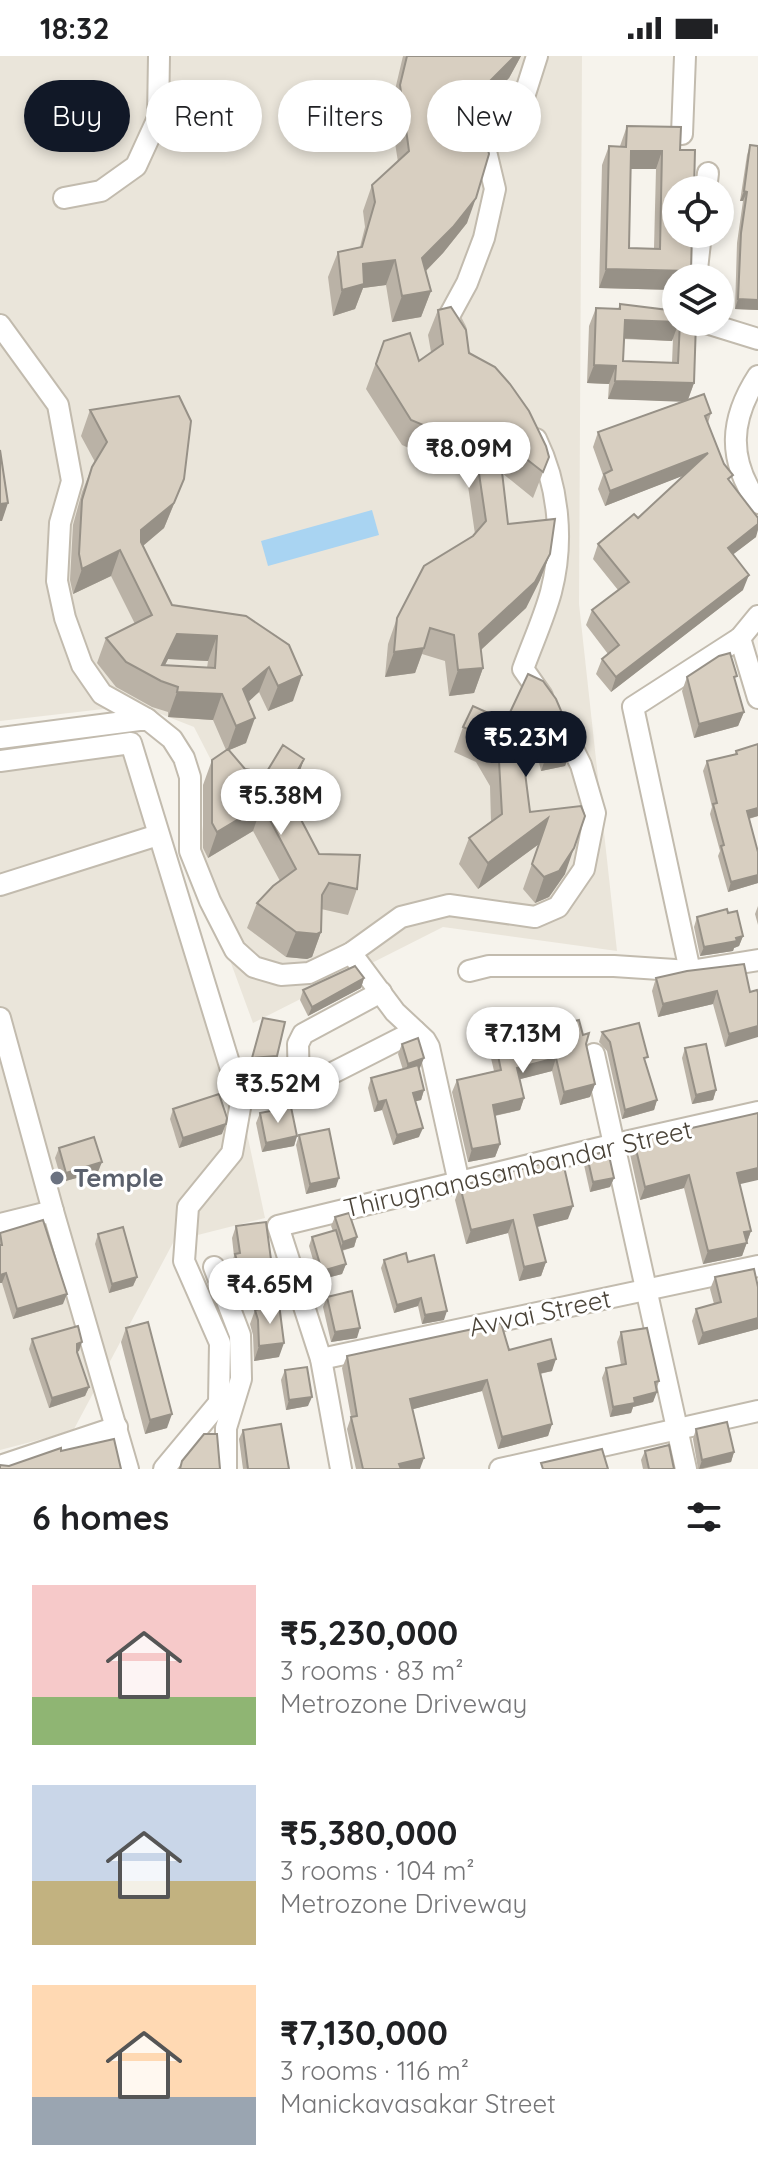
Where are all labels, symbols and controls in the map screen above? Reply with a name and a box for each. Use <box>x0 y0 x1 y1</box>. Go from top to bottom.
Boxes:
text: 18:32 <box>40 9 109 47</box>
chip: Buy <box>24 80 130 152</box>
chip: Rent <box>146 80 262 152</box>
chip: Filters <box>278 80 411 152</box>
chip: New <box>427 80 541 152</box>
map controls <box>662 176 734 336</box>
button: locate <box>662 176 734 248</box>
button: layers <box>662 264 734 336</box>
pin: ₹8.09M <box>404 422 534 490</box>
text: ₹8.09M <box>425 431 513 464</box>
pin: ₹5.23M <box>461 711 591 779</box>
text: ₹5.23M <box>484 720 568 753</box>
pin: ₹5.38M <box>216 769 346 837</box>
text: ₹5.38M <box>239 778 323 811</box>
pin: ₹7.13M <box>458 1007 588 1075</box>
text: ₹7.13M <box>484 1016 562 1049</box>
pin: ₹3.52M <box>213 1057 343 1125</box>
text: ₹3.52M <box>235 1066 321 1099</box>
street label: Thirugnanasambandar Street <box>341 1112 695 1225</box>
place label: Temple <box>73 1161 164 1194</box>
marker: Temple <box>48 1169 66 1187</box>
pin: ₹4.65M <box>205 1258 335 1326</box>
text: ₹4.65M <box>227 1267 313 1300</box>
street label: Avvai Street <box>466 1281 614 1344</box>
icon: filters <box>682 1495 726 1539</box>
text: 6 homes <box>32 1496 169 1539</box>
text: ₹5,230,000 <box>280 1611 458 1654</box>
icon: home <box>96 1617 192 1713</box>
text: 3 rooms · 83 m² <box>280 1654 463 1687</box>
text: Metrozone Driveway <box>280 1687 527 1720</box>
text: ₹5,380,000 <box>280 1811 457 1854</box>
icon: home <box>96 1817 192 1913</box>
text: 3 rooms · 104 m² <box>280 1854 475 1887</box>
text: Metrozone Driveway <box>280 1887 527 1920</box>
text: ₹7,130,000 <box>280 2011 448 2054</box>
icon: home <box>96 2017 192 2113</box>
text: 3 rooms · 116 m² <box>280 2054 469 2087</box>
text: Manickavasakar Street <box>280 2087 556 2120</box>

